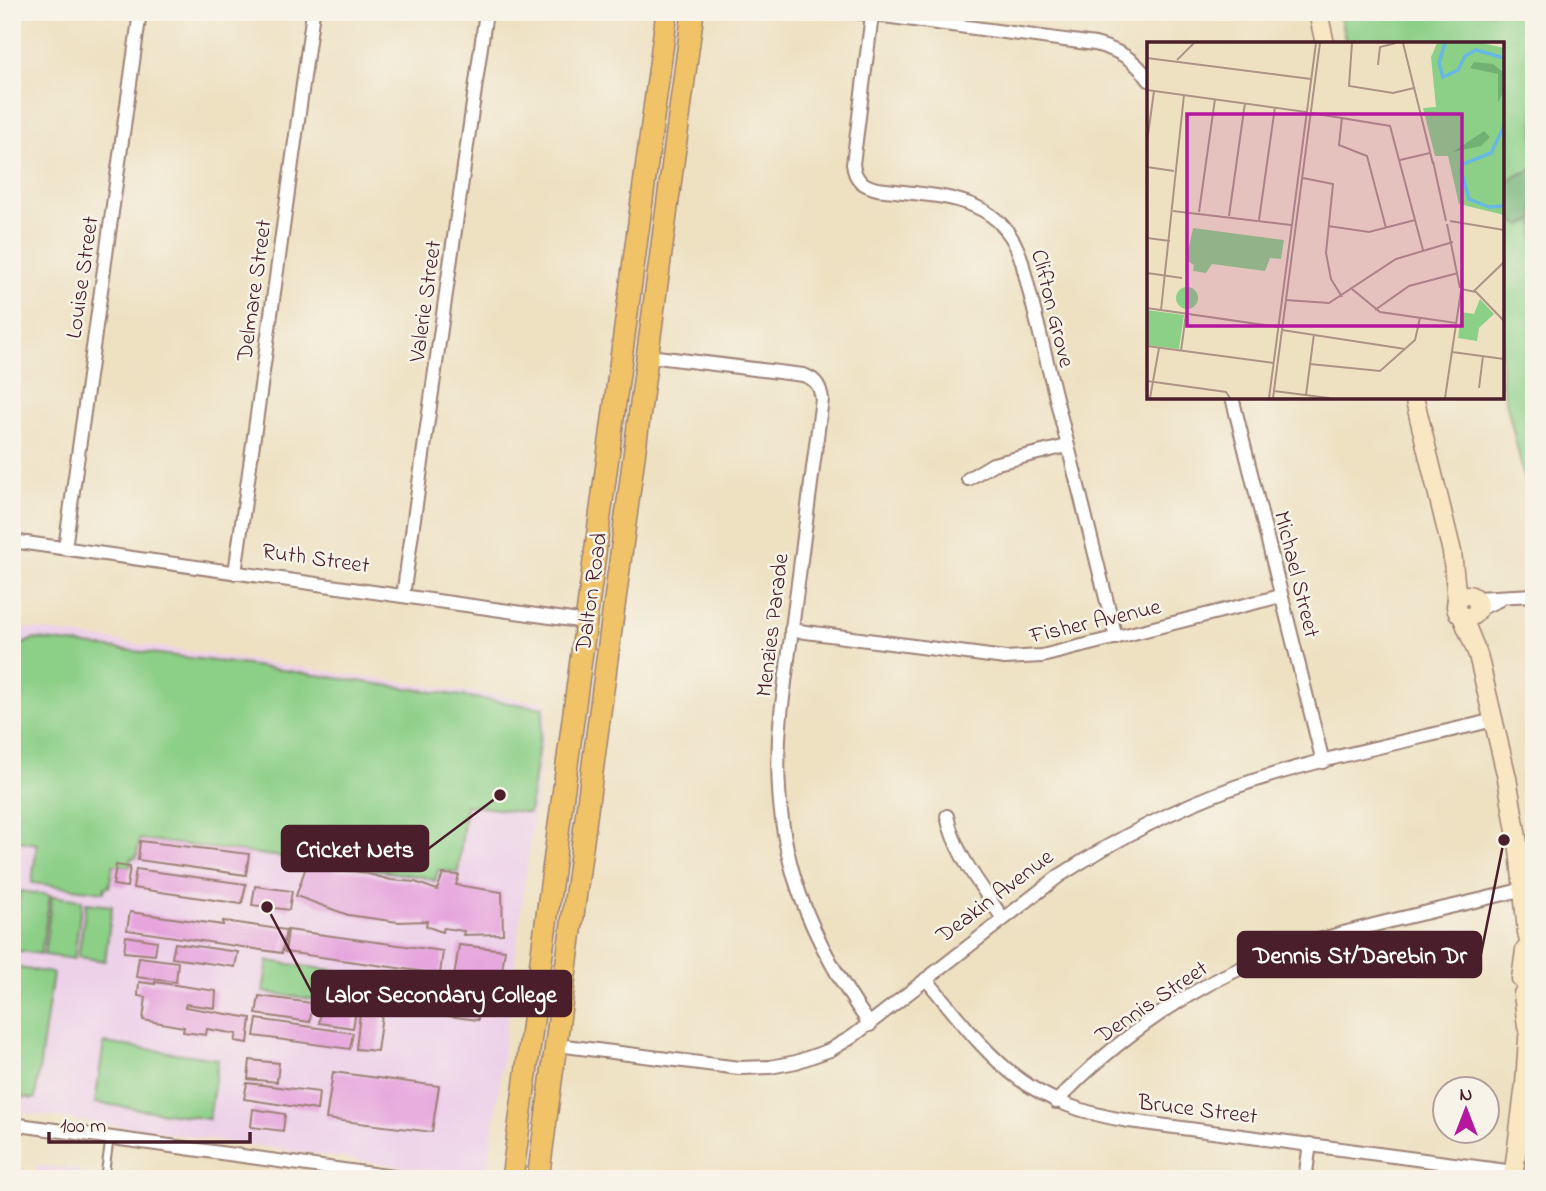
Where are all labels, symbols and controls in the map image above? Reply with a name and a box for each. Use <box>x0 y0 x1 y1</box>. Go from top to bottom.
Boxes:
inset map <box>1147 42 1504 399</box>
street label: Louise Street <box>59 214 108 341</box>
street label: Delmare Street <box>229 217 282 364</box>
street label: Valerie Street <box>401 238 451 365</box>
street label: Clifton Grove <box>1021 246 1082 372</box>
street label: Michael Street <box>1264 508 1327 642</box>
street label: Dalton Road <box>568 531 617 655</box>
street label: Ruth Street <box>260 536 372 583</box>
street label: Menzies Parade <box>748 551 799 699</box>
street label: Fisher Avenue <box>1026 591 1165 654</box>
callout: Cricket Nets <box>282 826 428 871</box>
text: Cricket Nets <box>296 834 414 869</box>
street label: Deakin Avenue <box>929 841 1062 953</box>
callout: Dennis St/Darebin Dr <box>1238 932 1481 977</box>
text: Dennis St/Darebin Dr <box>1252 940 1468 975</box>
street label: Dennis Street <box>1089 953 1215 1053</box>
callout: Lalor Secondary College <box>312 971 571 1016</box>
text: Lalor Secondary College <box>325 979 558 1015</box>
north arrow <box>1430 1076 1500 1146</box>
text: N <box>1460 1082 1473 1109</box>
street label: Bruce Street <box>1135 1087 1259 1134</box>
scale bar <box>49 1100 250 1144</box>
text: 100 m <box>60 1112 106 1142</box>

